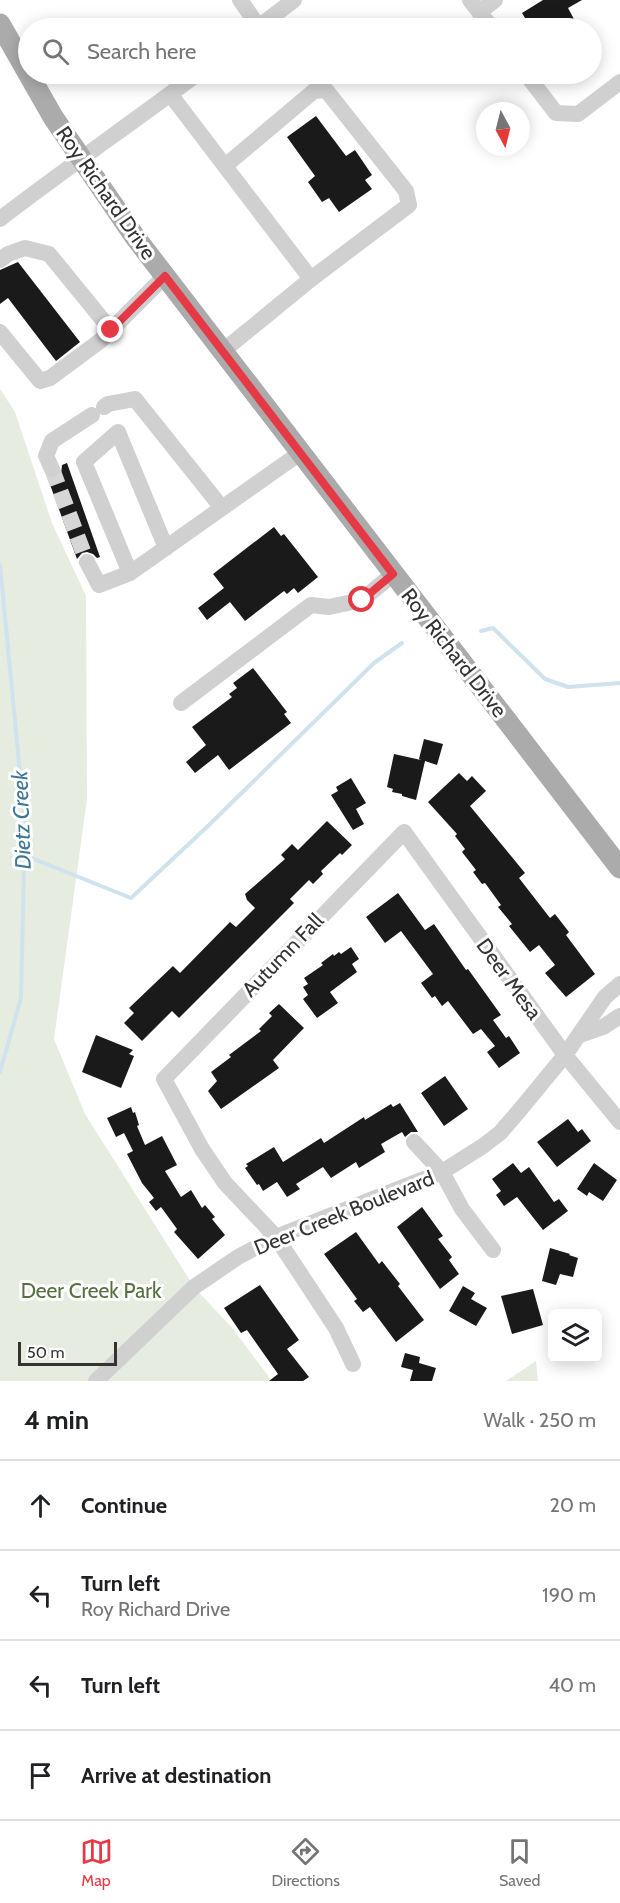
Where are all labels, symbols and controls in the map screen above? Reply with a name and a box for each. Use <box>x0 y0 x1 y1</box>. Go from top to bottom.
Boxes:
search box <box>18 18 602 84</box>
icon: search <box>39 35 72 68</box>
text: Search here <box>87 38 196 65</box>
north arrow <box>476 102 530 156</box>
street label: Roy Richard Drive <box>51 121 162 264</box>
route end <box>97 316 123 342</box>
street label: Roy Richard Drive <box>396 583 513 722</box>
route start <box>348 586 374 612</box>
water label: Dietz Creek <box>6 770 37 870</box>
street label: Autumn Fall <box>237 908 329 1002</box>
street label: Deer Mesa <box>472 933 547 1024</box>
street label: Deer Creek Boulevard <box>250 1165 437 1260</box>
park label: Deer Creek Park <box>21 1278 162 1303</box>
map controls <box>548 1309 602 1363</box>
button: layers <box>548 1309 602 1363</box>
scale bar <box>18 1339 117 1366</box>
text: 50 m <box>27 1343 64 1362</box>
text: 4 min <box>24 1404 89 1436</box>
text: Walk · 250 m <box>484 1408 596 1432</box>
icon: ahead <box>24 1489 57 1522</box>
text: Continue <box>81 1492 167 1519</box>
text: 20 m <box>550 1493 596 1517</box>
text: Turn left <box>81 1570 160 1597</box>
icon: left <box>24 1579 57 1612</box>
text: 190 m <box>542 1583 596 1607</box>
text: Roy Richard Drive <box>81 1597 230 1621</box>
icon: left <box>24 1669 57 1702</box>
text: Turn left <box>81 1672 160 1699</box>
text: 40 m <box>548 1673 596 1697</box>
icon: arrive <box>24 1759 57 1792</box>
text: Arrive at destination <box>81 1762 271 1789</box>
tab: Map <box>80 1835 113 1890</box>
tab: Directions <box>272 1835 340 1890</box>
tab: Saved <box>499 1835 540 1890</box>

